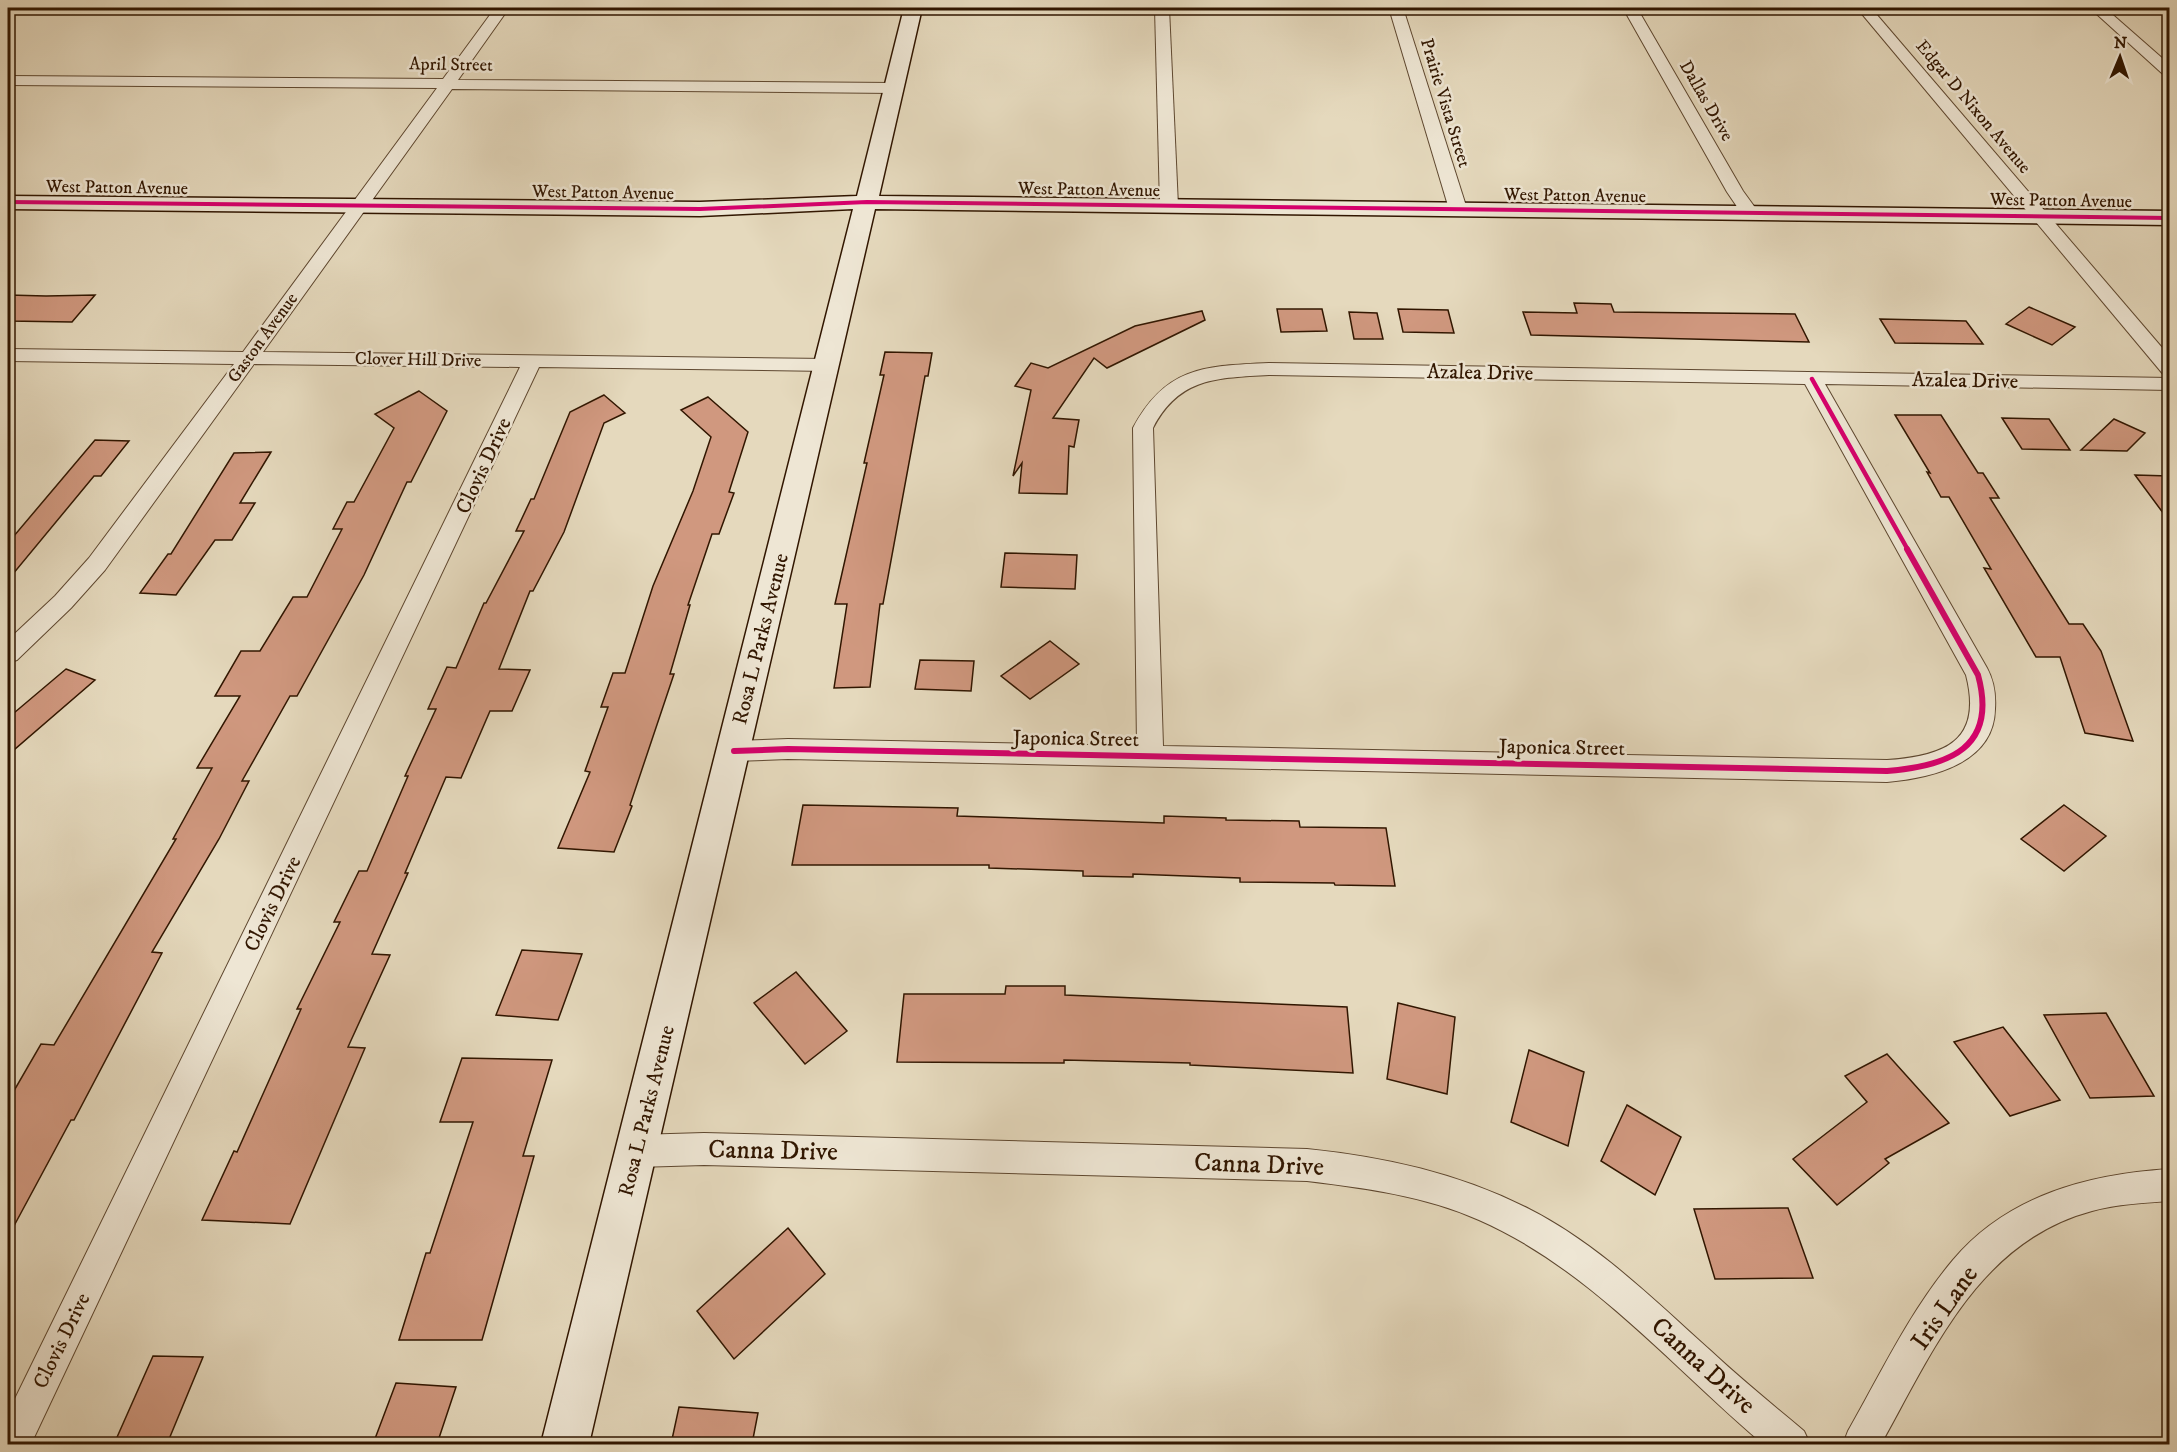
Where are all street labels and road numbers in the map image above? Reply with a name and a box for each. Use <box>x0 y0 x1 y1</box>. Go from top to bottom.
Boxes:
street label: Prairie Vista Street <box>1415 36 1475 170</box>
street label: Edgar D Nixon Avenue <box>1911 36 2035 178</box>
street label: April Street <box>409 53 493 77</box>
street label: Dallas Drive <box>1674 57 1738 145</box>
street label: West Patton Avenue <box>45 176 188 200</box>
street label: West Patton Avenue <box>1017 178 1160 202</box>
street label: West Patton Avenue <box>531 181 674 205</box>
street label: West Patton Avenue <box>1503 184 1646 208</box>
street label: West Patton Avenue <box>1989 189 2132 213</box>
street label: Gaston Avenue <box>223 289 303 387</box>
street label: Clover Hill Drive <box>355 348 481 372</box>
street label: Azalea Drive <box>1427 359 1534 387</box>
street label: Azalea Drive <box>1912 367 2019 395</box>
street label: Clovis Drive <box>450 413 518 518</box>
street label: Rosa L Parks Avenue <box>727 550 795 727</box>
street label: Japonica Street <box>1011 725 1140 753</box>
street label: Japonica Street <box>1497 734 1626 762</box>
street label: Clovis Drive <box>239 852 307 956</box>
street label: Rosa L Parks Avenue <box>613 1022 681 1199</box>
street label: Canna Drive <box>708 1133 838 1169</box>
street label: Canna Drive <box>1193 1146 1325 1184</box>
street label: Iris Lane <box>1904 1259 1986 1357</box>
street label: Clovis Drive <box>28 1289 96 1393</box>
street label: Canna Drive <box>1644 1310 1762 1422</box>

